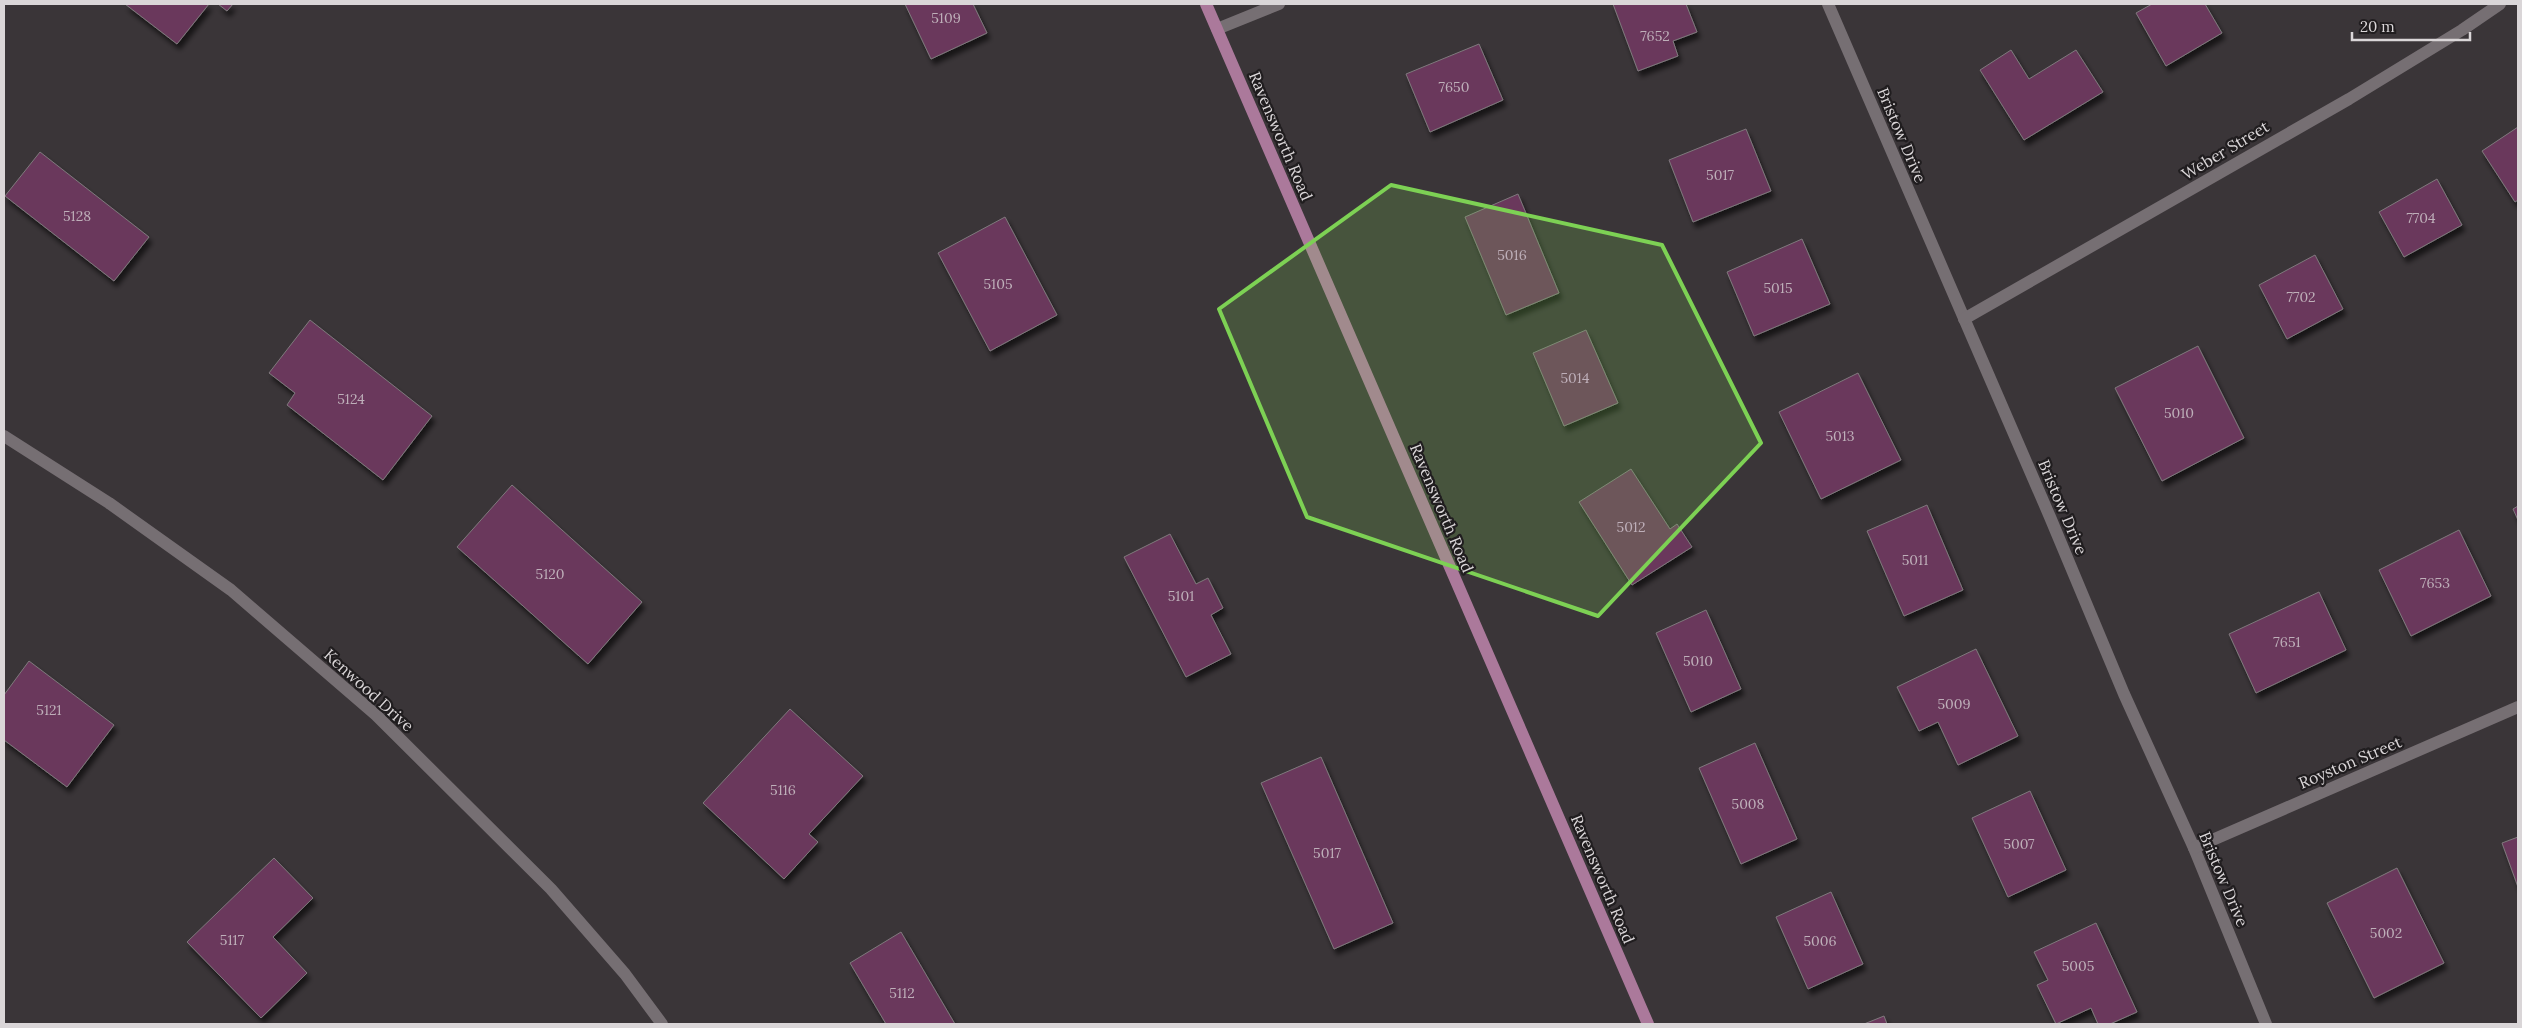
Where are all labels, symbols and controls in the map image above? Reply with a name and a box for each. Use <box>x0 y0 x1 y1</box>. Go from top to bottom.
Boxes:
house number: 5109 <box>931 9 961 27</box>
scale bar <box>2352 10 2470 42</box>
text: 20 m <box>2360 17 2395 36</box>
house number: 7652 <box>1640 27 1670 45</box>
street label: Ravensworth Road <box>1245 69 1317 204</box>
house number: 7650 <box>1439 78 1469 96</box>
street label: Bristow Drive <box>1873 85 1931 186</box>
street label: Weber Street <box>2178 116 2273 184</box>
house number: 5017 <box>1706 166 1734 184</box>
house number: 5128 <box>63 207 91 225</box>
house number: 7704 <box>2406 209 2436 227</box>
house number: 5016 <box>1497 246 1527 264</box>
house number: 5105 <box>983 275 1013 293</box>
house number: 5015 <box>1763 279 1793 297</box>
house number: 7702 <box>2286 288 2316 306</box>
house number: 5014 <box>1560 369 1590 387</box>
house number: 5124 <box>337 390 365 408</box>
house number: 5010 <box>2164 404 2194 422</box>
house number: 5013 <box>1825 427 1855 445</box>
street label: Ravensworth Road <box>1406 441 1478 576</box>
street label: Bristow Drive <box>2034 457 2092 558</box>
house number: 5012 <box>1617 518 1645 536</box>
house number: 5011 <box>1902 551 1928 569</box>
house number: 5120 <box>536 565 564 583</box>
house number: 7653 <box>2420 574 2450 592</box>
house number: 5101 <box>1168 587 1194 605</box>
house number: 7651 <box>2273 633 2301 651</box>
street label: Kenwood Drive <box>320 644 418 736</box>
house number: 5010 <box>1683 652 1713 670</box>
house number: 5009 <box>1937 695 1971 713</box>
house number: 5121 <box>36 701 62 719</box>
street label: Royston Street <box>2296 731 2405 793</box>
house number: 5116 <box>770 781 796 799</box>
house number: 5008 <box>1732 795 1765 813</box>
street label: Ravensworth Road <box>1567 812 1639 947</box>
street label: Bristow Drive <box>2195 829 2253 930</box>
house number: 5007 <box>2003 835 2035 853</box>
house number: 5017 <box>1313 844 1341 862</box>
house number: 5002 <box>2370 924 2402 942</box>
house number: 5117 <box>220 931 245 949</box>
house number: 5006 <box>1803 932 1837 950</box>
house number: 5005 <box>2062 957 2094 975</box>
house number: 5112 <box>889 984 915 1002</box>

